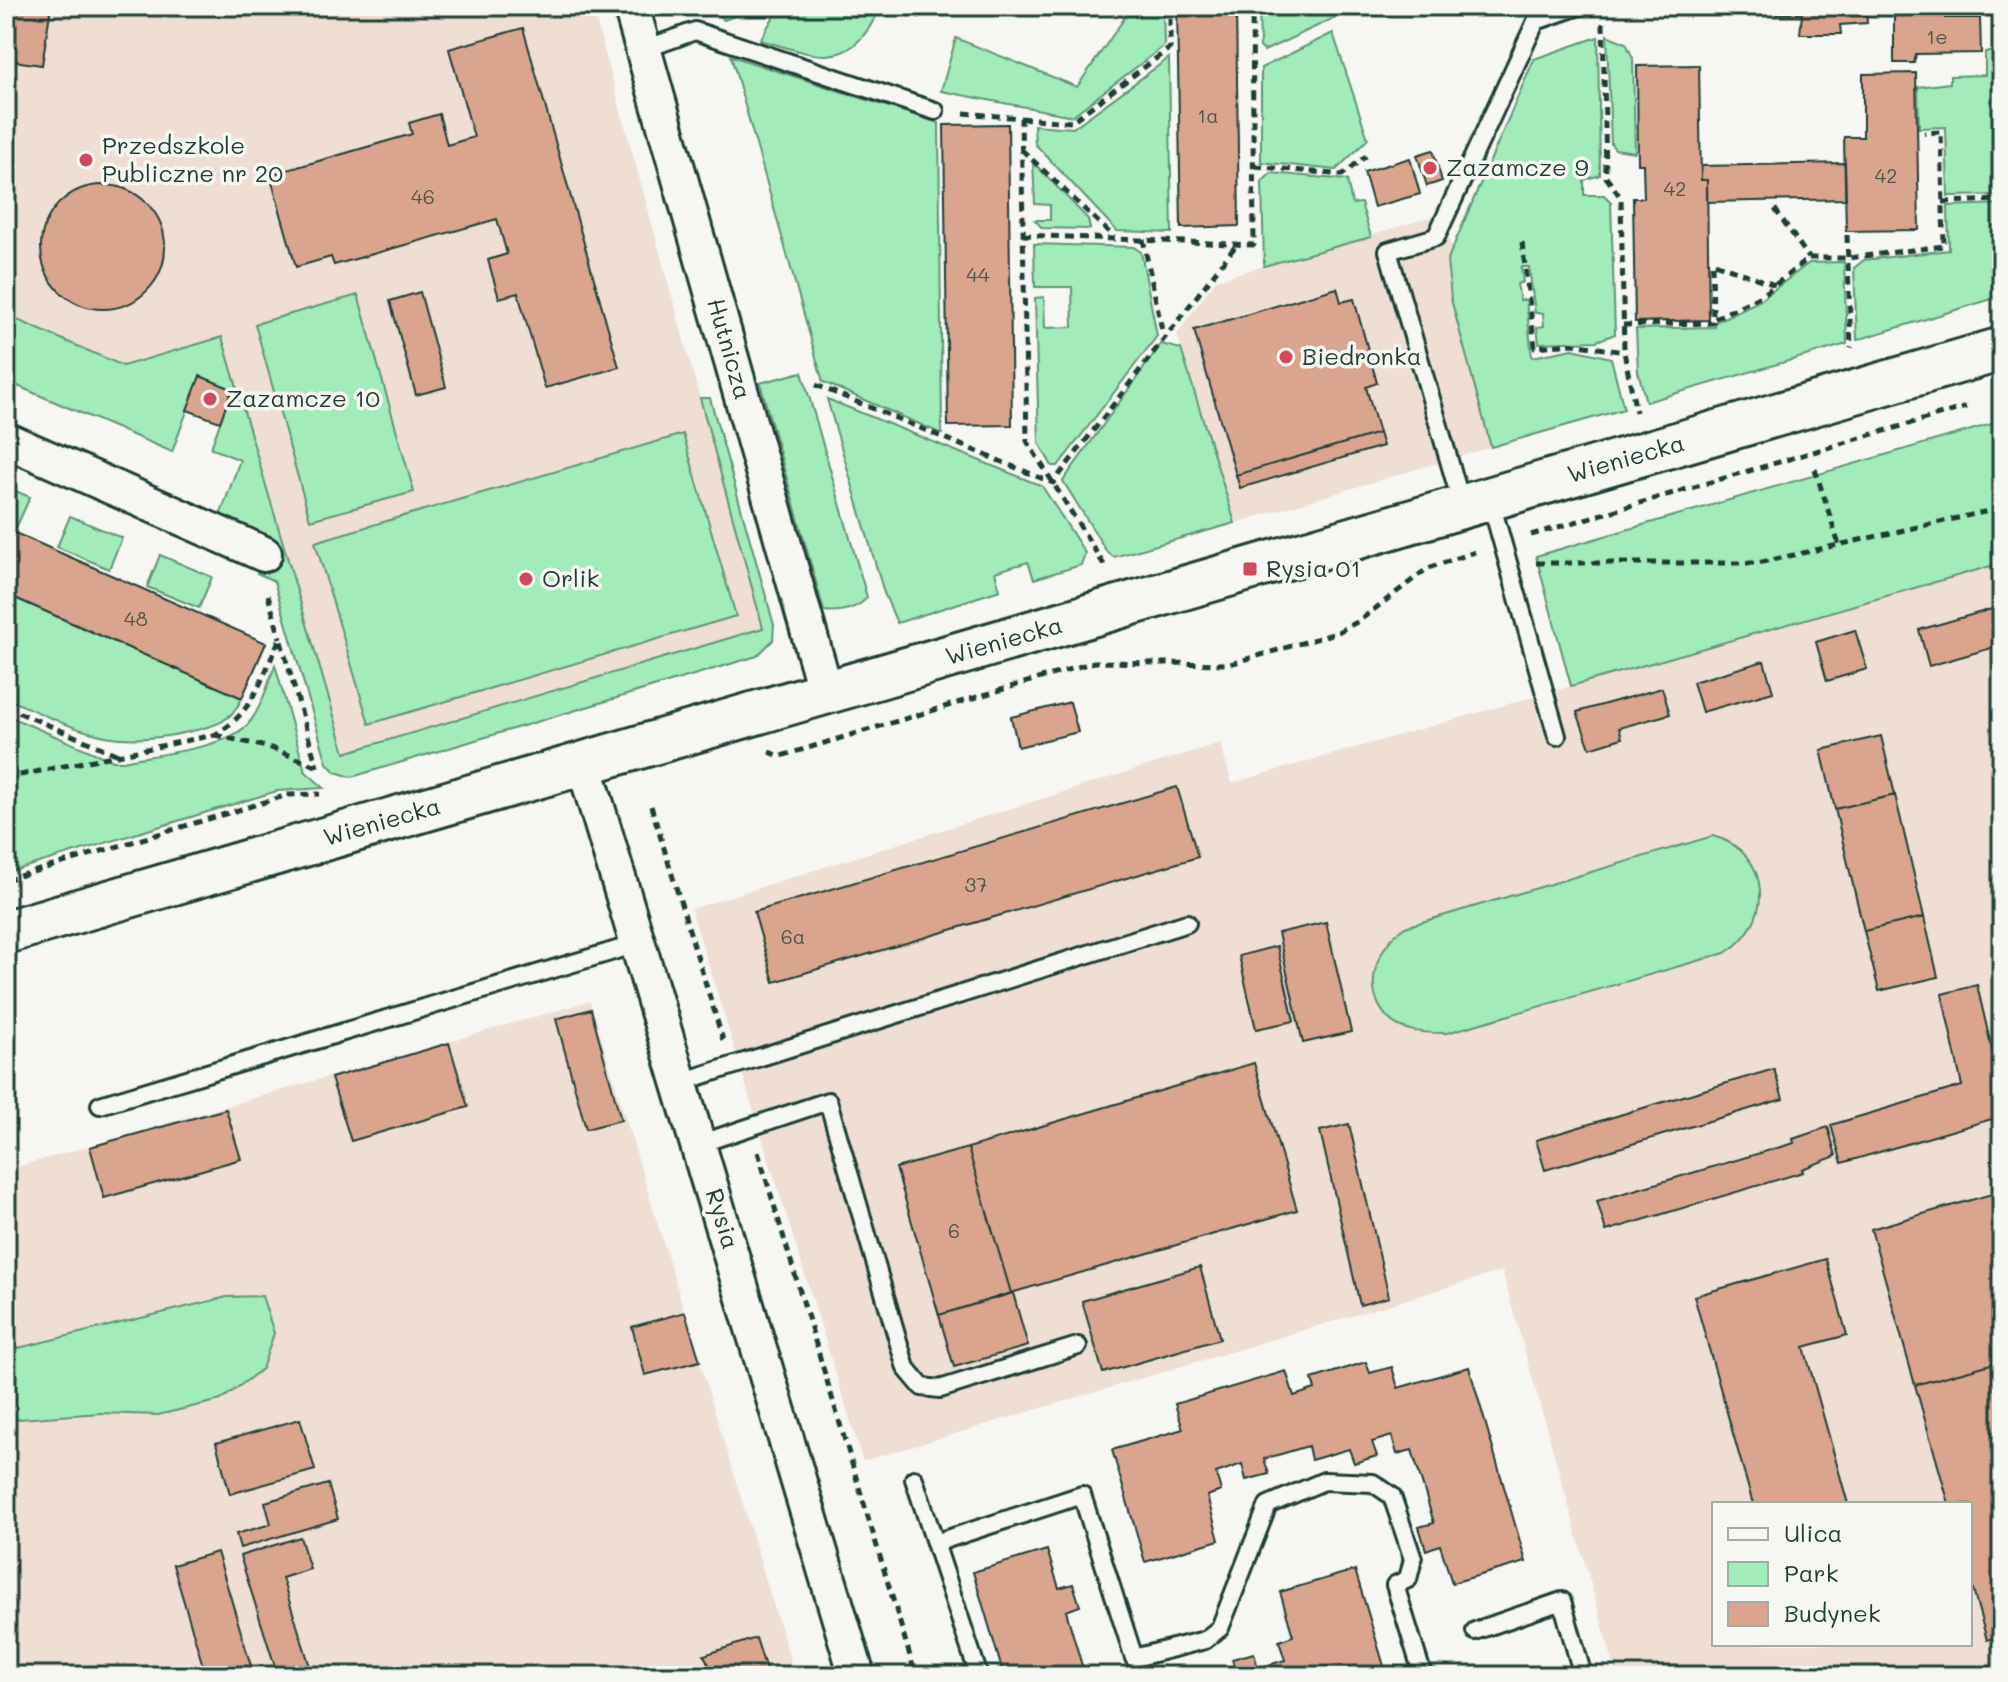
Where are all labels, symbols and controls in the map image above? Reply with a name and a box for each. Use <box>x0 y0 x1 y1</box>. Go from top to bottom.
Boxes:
house number: 1e <box>1926 23 1948 49</box>
house number: 1a <box>1197 102 1219 128</box>
place label: Przedszkole Publiczne nr 20 <box>102 129 283 188</box>
marker: Przedszkole Publiczne nr 20 <box>77 151 95 169</box>
place label: Zazamcze 9 <box>1446 151 1589 182</box>
marker: Zazamcze 9 <box>1421 159 1439 177</box>
house number: 42 <box>1875 162 1897 188</box>
house number: 42 <box>1664 175 1686 201</box>
house number: 46 <box>411 183 435 209</box>
house number: 44 <box>966 261 990 287</box>
street label: Hutnicza <box>701 294 760 403</box>
place label: Biedronka <box>1302 340 1422 371</box>
marker: Biedronka <box>1277 348 1295 366</box>
place label: Zazamcze 10 <box>226 382 380 413</box>
marker: Zazamcze 10 <box>201 390 219 408</box>
street label: Wieniecka <box>1563 426 1688 489</box>
place label: Rysia 01 <box>1266 552 1361 583</box>
marker: Rysia 01 <box>1241 560 1259 578</box>
place label: Orlik <box>542 562 599 593</box>
marker: Orlik <box>517 570 535 588</box>
house number: 48 <box>124 605 148 631</box>
street label: Wieniecka <box>941 608 1066 671</box>
street label: Wieniecka <box>319 789 444 852</box>
house number: 37 <box>965 871 987 897</box>
house number: 6a <box>781 923 805 949</box>
street label: Rysia <box>700 1184 747 1253</box>
house number: 6 <box>948 1217 960 1243</box>
legend <box>1712 1502 1972 1646</box>
text: Ulica <box>1784 1517 1842 1548</box>
text: Park <box>1784 1557 1838 1588</box>
text: Budynek <box>1784 1597 1881 1628</box>

